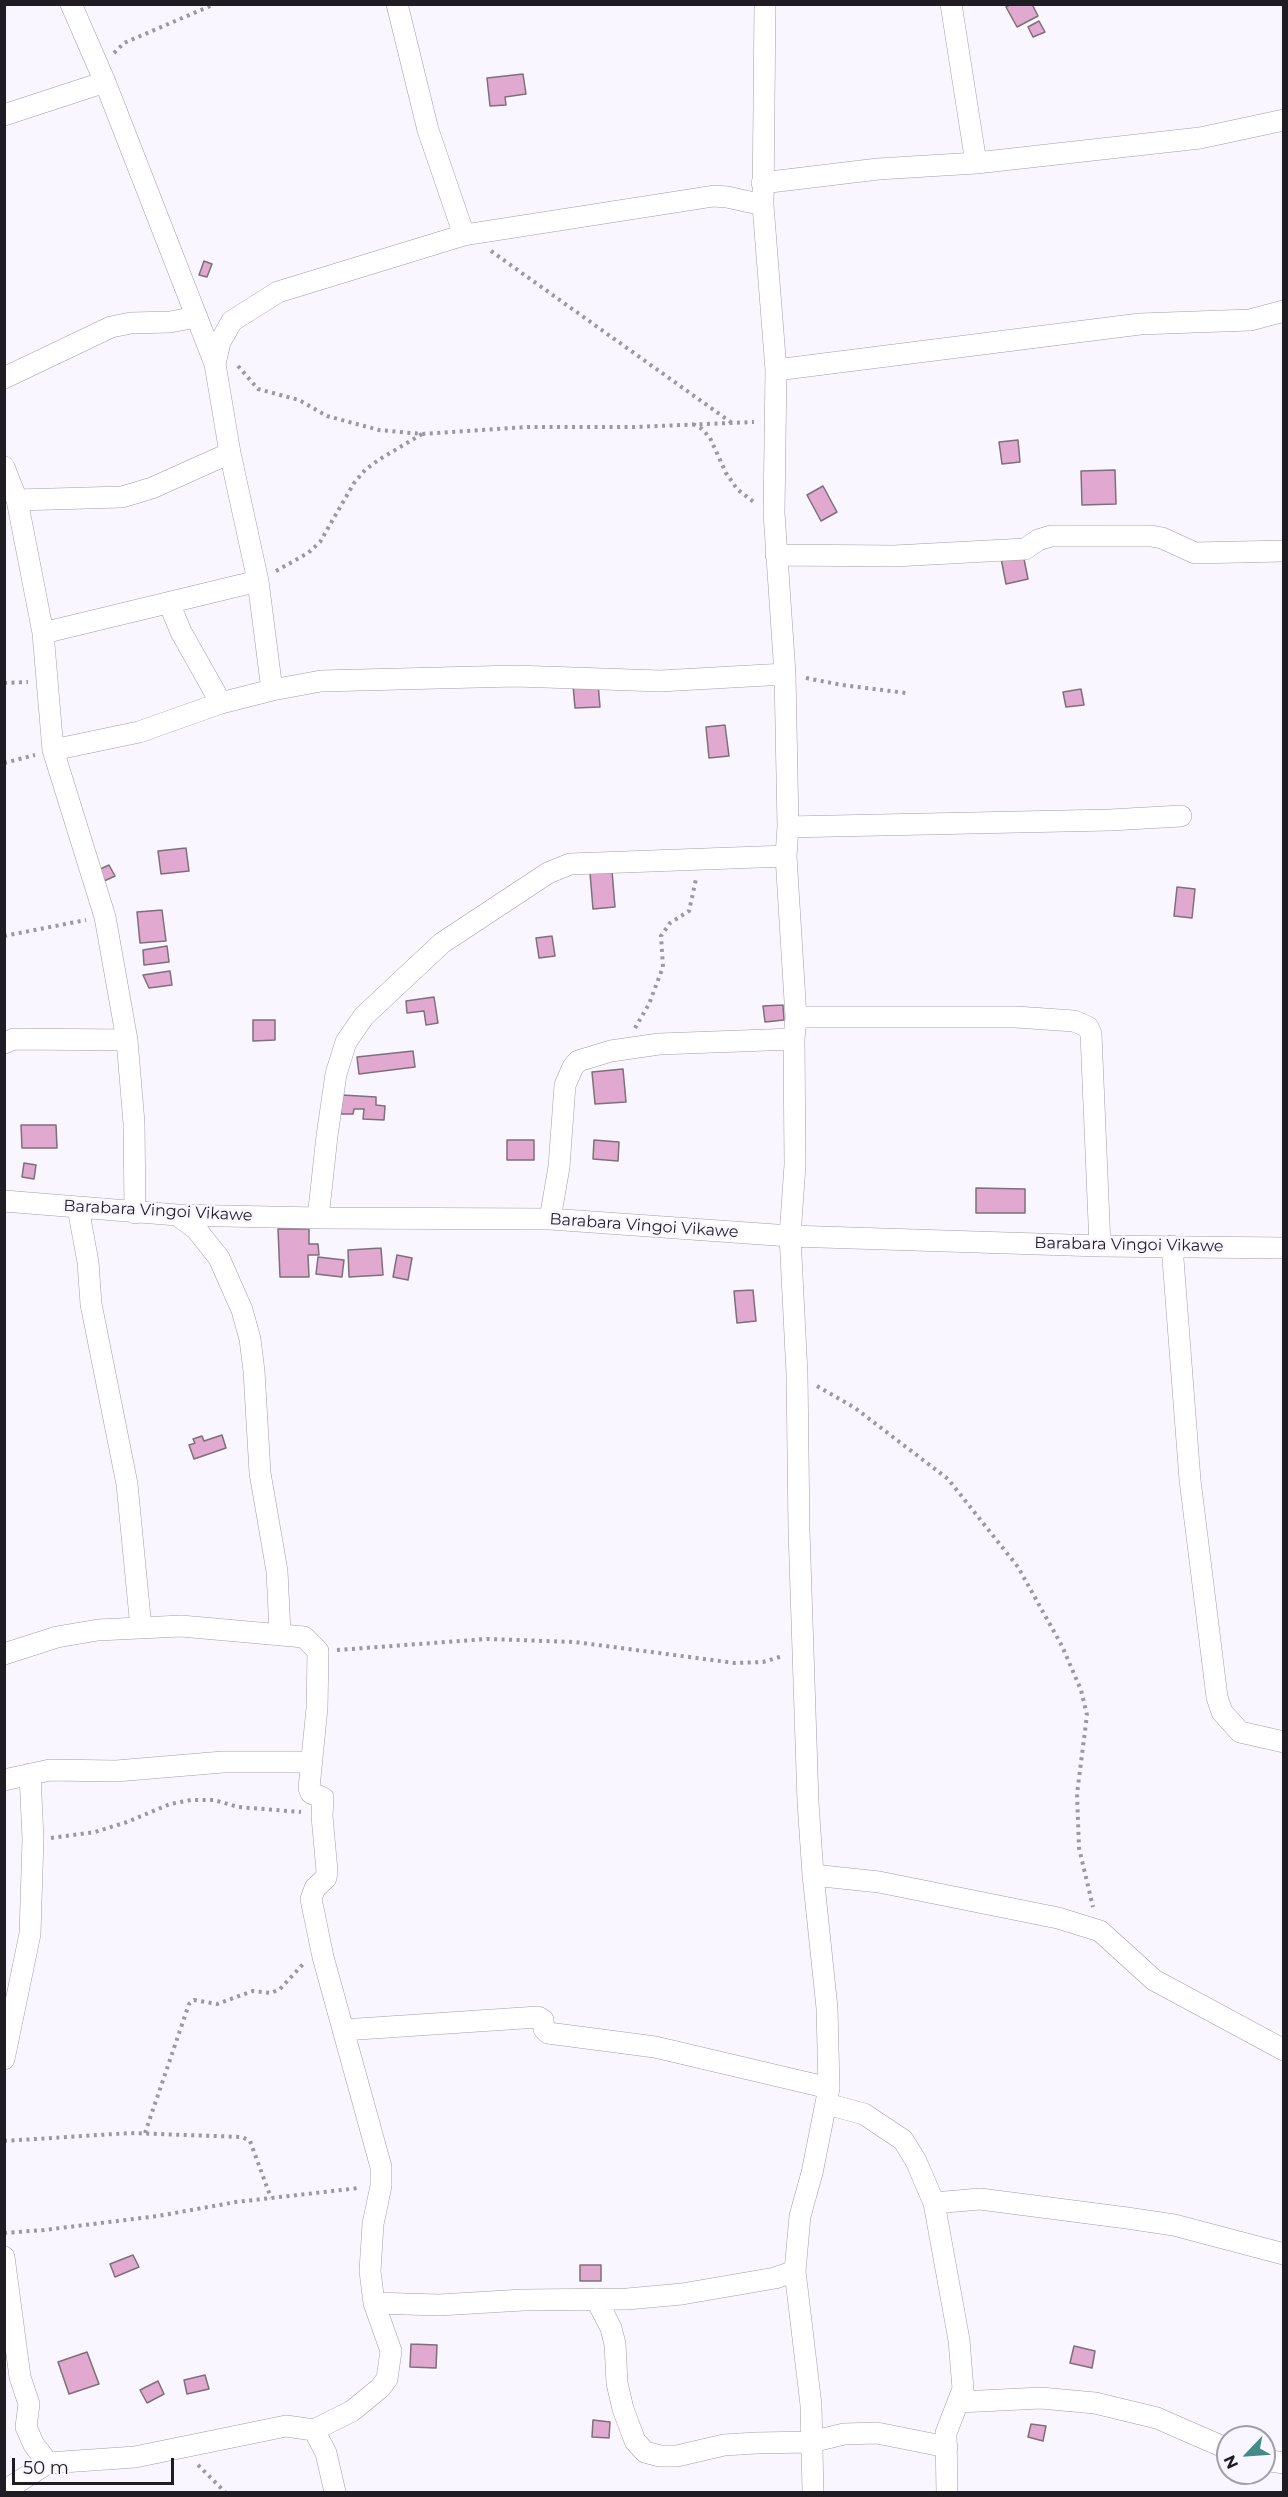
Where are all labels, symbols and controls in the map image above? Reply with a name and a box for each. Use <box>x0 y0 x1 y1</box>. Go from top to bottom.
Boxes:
street label: Barabara Vingoi Vikawe <box>63 1196 253 1226</box>
street label: Barabara Vingoi Vikawe <box>549 1210 739 1242</box>
street label: Barabara Vingoi Vikawe <box>1034 1234 1224 1256</box>
north arrow <box>1216 2425 1276 2485</box>
scale bar <box>15 2446 177 2484</box>
text: N <box>1220 2452 1242 2472</box>
text: 50 m <box>23 2457 69 2479</box>

